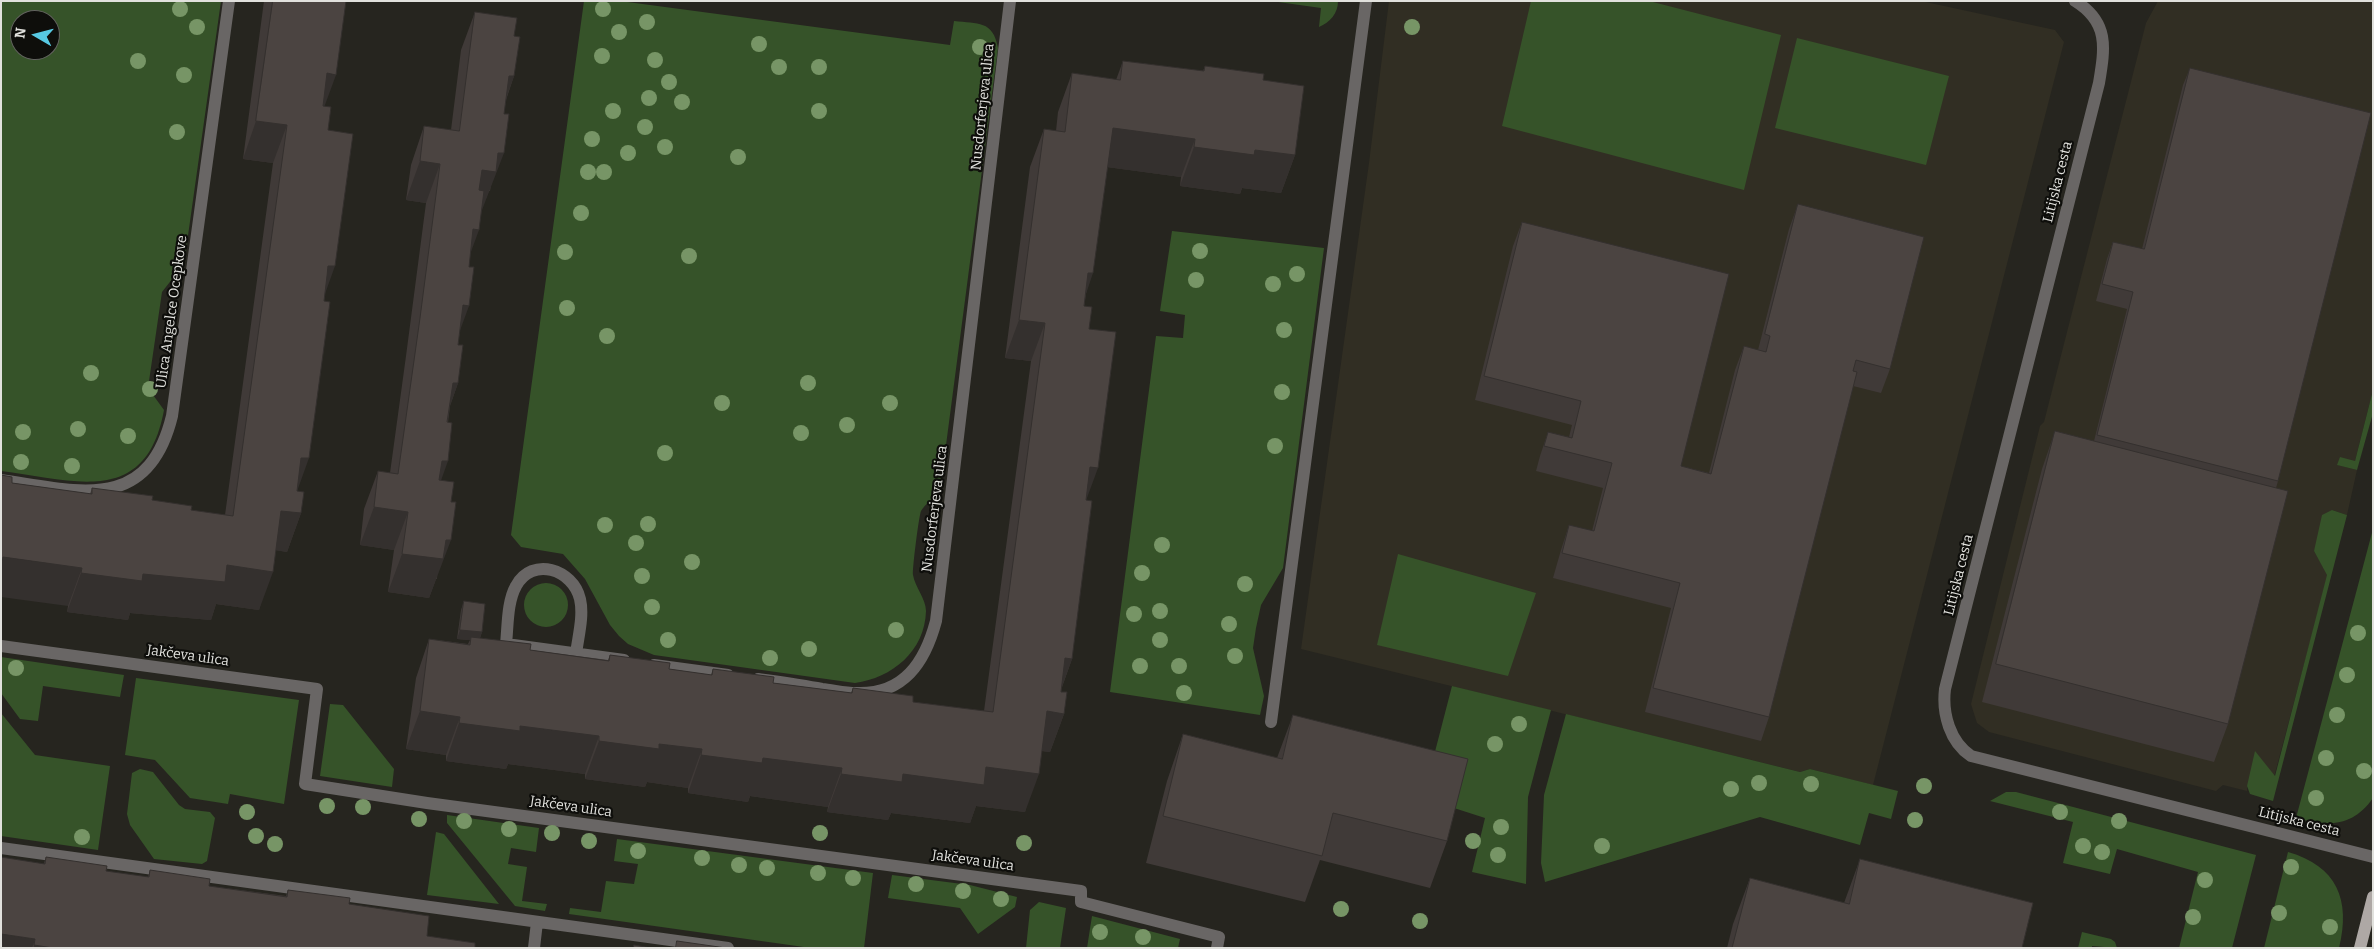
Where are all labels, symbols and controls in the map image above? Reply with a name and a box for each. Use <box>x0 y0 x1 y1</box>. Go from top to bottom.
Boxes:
north arrow <box>10 10 60 60</box>
text: N <box>11 26 30 40</box>
street label: Nusdorferjeva ulica <box>968 43 998 171</box>
street label: Litijska cesta <box>2040 140 2076 224</box>
street label: Ulica Angelce Ocepkove <box>153 234 191 390</box>
street label: Nusdorferjeva ulica <box>919 445 951 573</box>
street label: Litijska cesta <box>1941 533 1977 617</box>
street label: Jakčeva ulica <box>146 642 230 670</box>
street label: Jakčeva ulica <box>529 793 613 821</box>
street label: Litijska cesta <box>2257 804 2341 840</box>
street label: Jakčeva ulica <box>931 847 1015 875</box>

